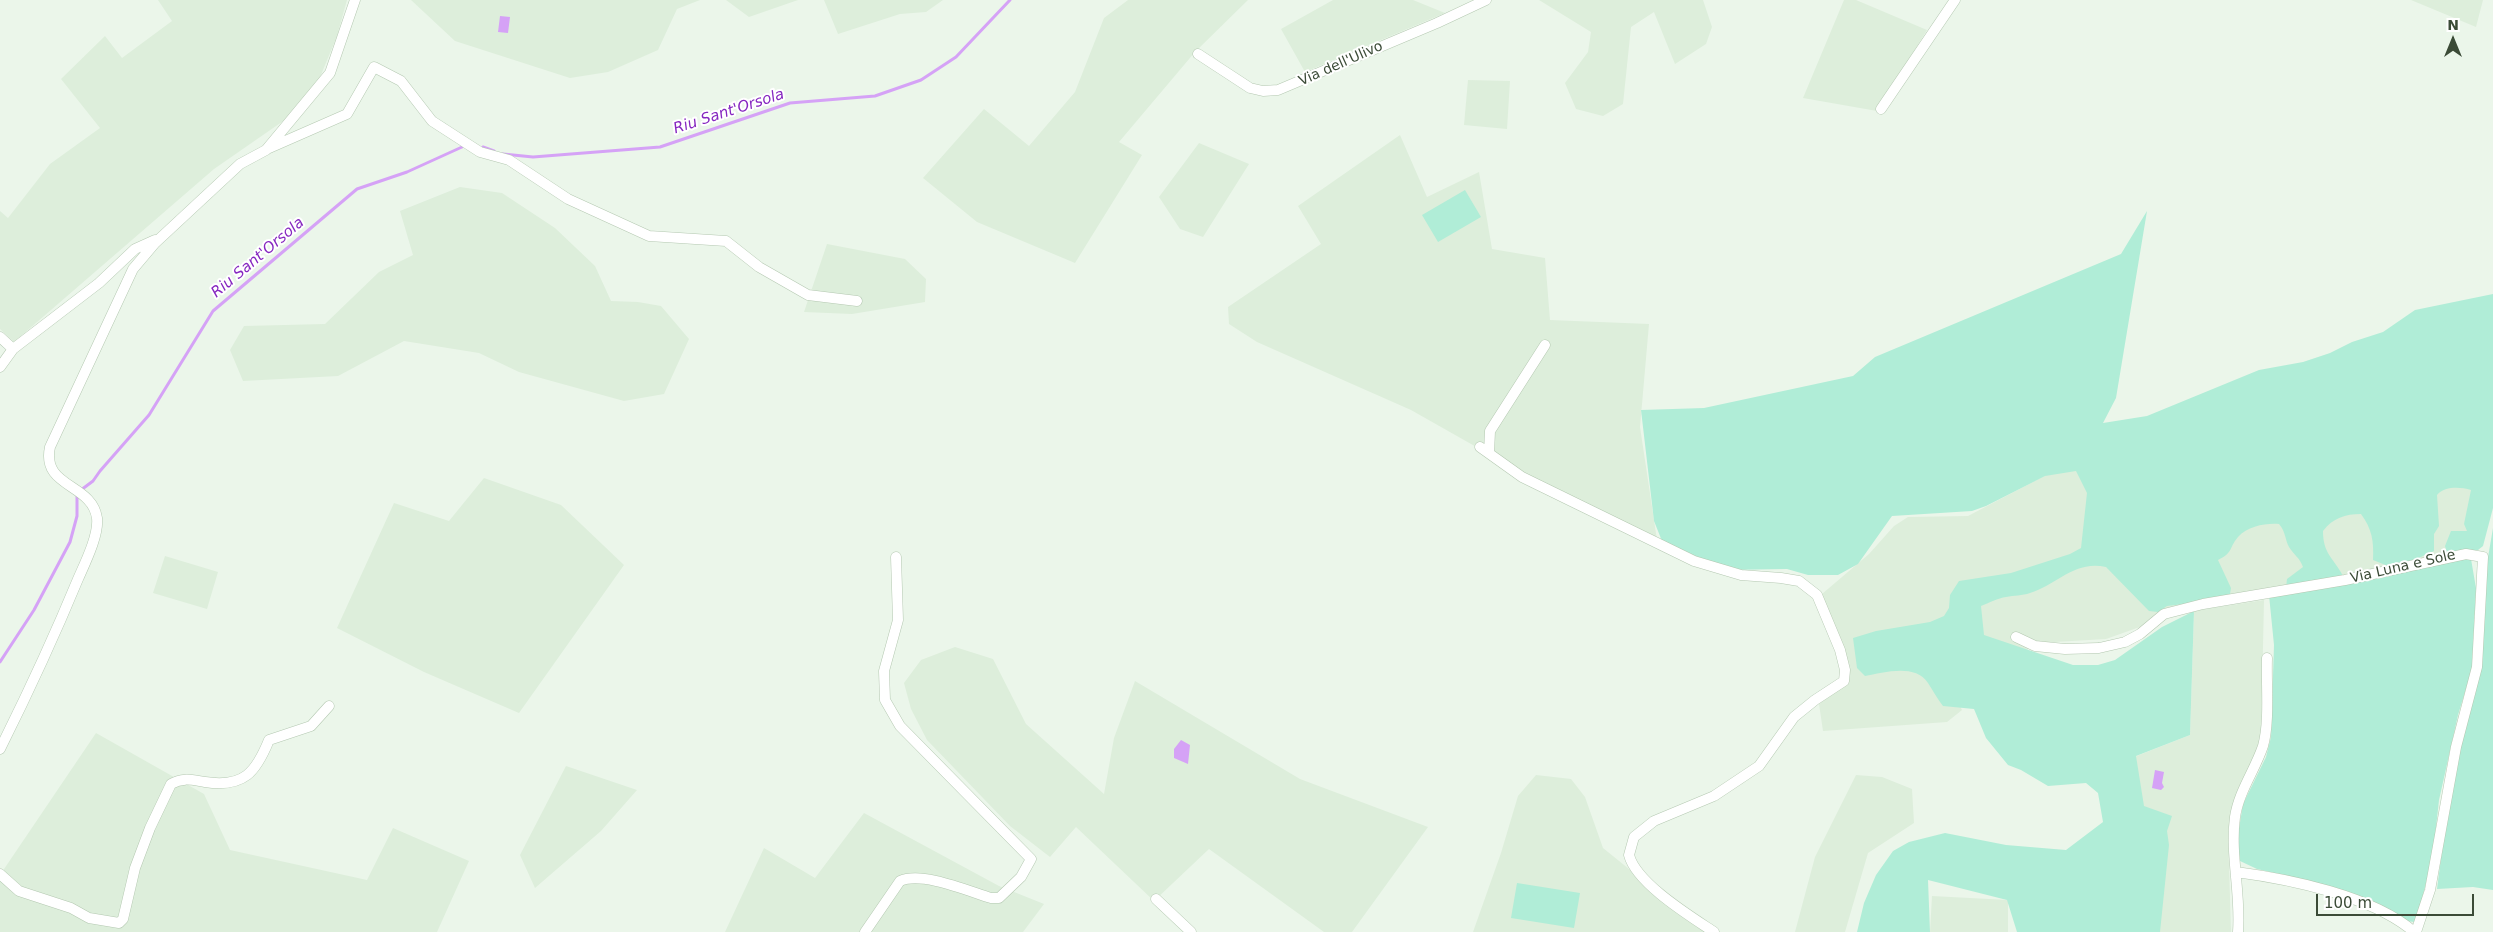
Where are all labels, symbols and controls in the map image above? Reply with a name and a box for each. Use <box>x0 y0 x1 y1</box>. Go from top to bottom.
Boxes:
north arrow <box>2428 15 2478 65</box>
text: N <box>2447 17 2459 33</box>
street label: Via dell'Ulivo <box>1296 38 1386 90</box>
water label: Riu Sant'Orsola <box>671 86 787 138</box>
water label: Riu Sant'Orsola <box>208 214 308 302</box>
street label: Via Luna e Sole <box>2349 547 2457 587</box>
scale bar <box>2318 884 2476 916</box>
text: 100 m <box>2324 894 2372 912</box>

